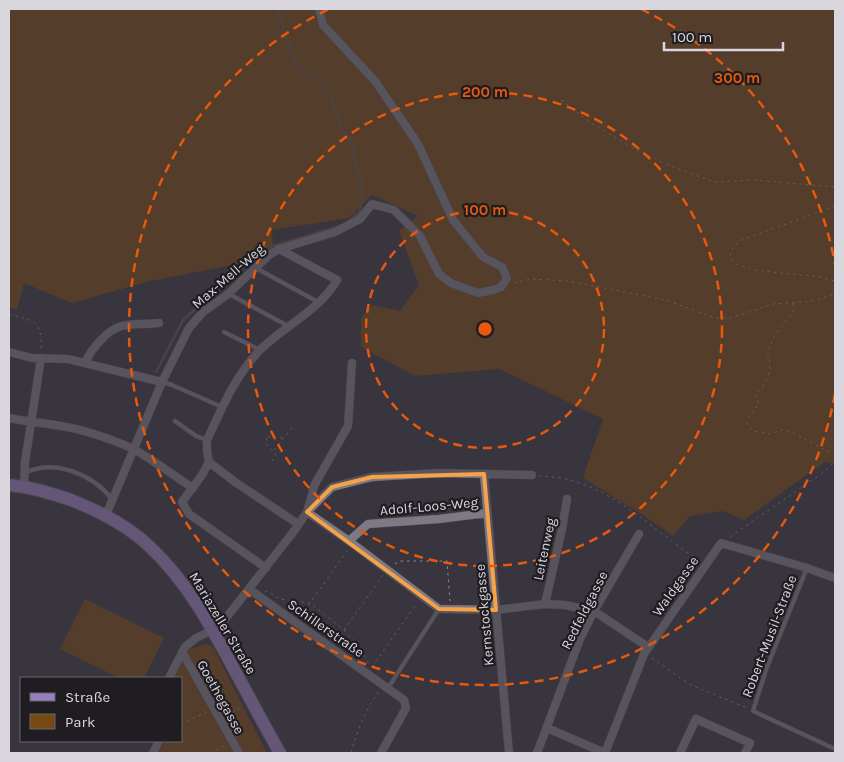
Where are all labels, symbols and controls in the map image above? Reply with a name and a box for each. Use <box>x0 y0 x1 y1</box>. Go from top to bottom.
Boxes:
scale bar <box>664 20 783 52</box>
text: 100 m <box>672 28 712 46</box>
text: 300 m <box>714 69 760 87</box>
text: 200 m <box>462 83 508 101</box>
text: 100 m <box>464 201 506 219</box>
street label: Max-Mell-Weg <box>189 240 268 312</box>
centre of rings <box>476 320 494 338</box>
street label: Adolf-Loos-Weg <box>379 494 479 519</box>
street label: Leitenweg <box>530 516 559 582</box>
street label: Waldgasse <box>649 553 702 620</box>
street label: Kernstockgasse <box>472 563 497 667</box>
street label: Redfeldgasse <box>557 568 611 652</box>
street label: Mariazeller Straße <box>185 569 260 677</box>
street label: Robert-Musil-Straße <box>738 573 801 700</box>
street label: Schillerstraße <box>284 596 367 661</box>
street label: Goethegasse <box>193 657 248 737</box>
legend <box>20 677 182 742</box>
text: Straße <box>65 688 110 706</box>
text: Park <box>65 713 95 731</box>

